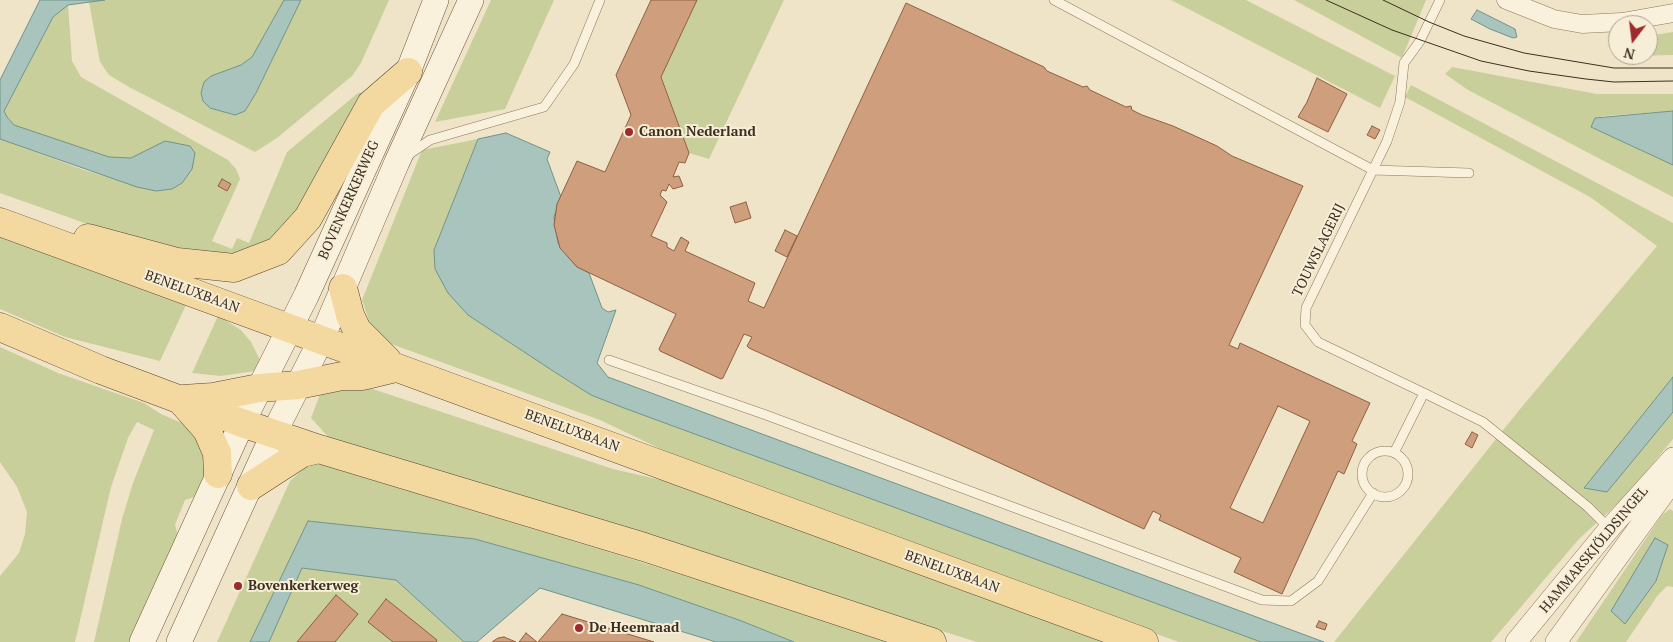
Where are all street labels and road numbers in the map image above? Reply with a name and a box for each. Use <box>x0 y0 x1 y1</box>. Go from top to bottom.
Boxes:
street label: BOVENKERKERWEG <box>315 138 383 262</box>
street label: TOUWSLAGERIJ <box>1289 201 1349 299</box>
street label: BENELUXBAAN <box>142 267 242 317</box>
street label: BENELUXBAAN <box>522 406 622 456</box>
street label: HAMMARSKJÖLDSINGEL <box>1536 483 1652 617</box>
street label: BENELUXBAAN <box>902 547 1002 597</box>

